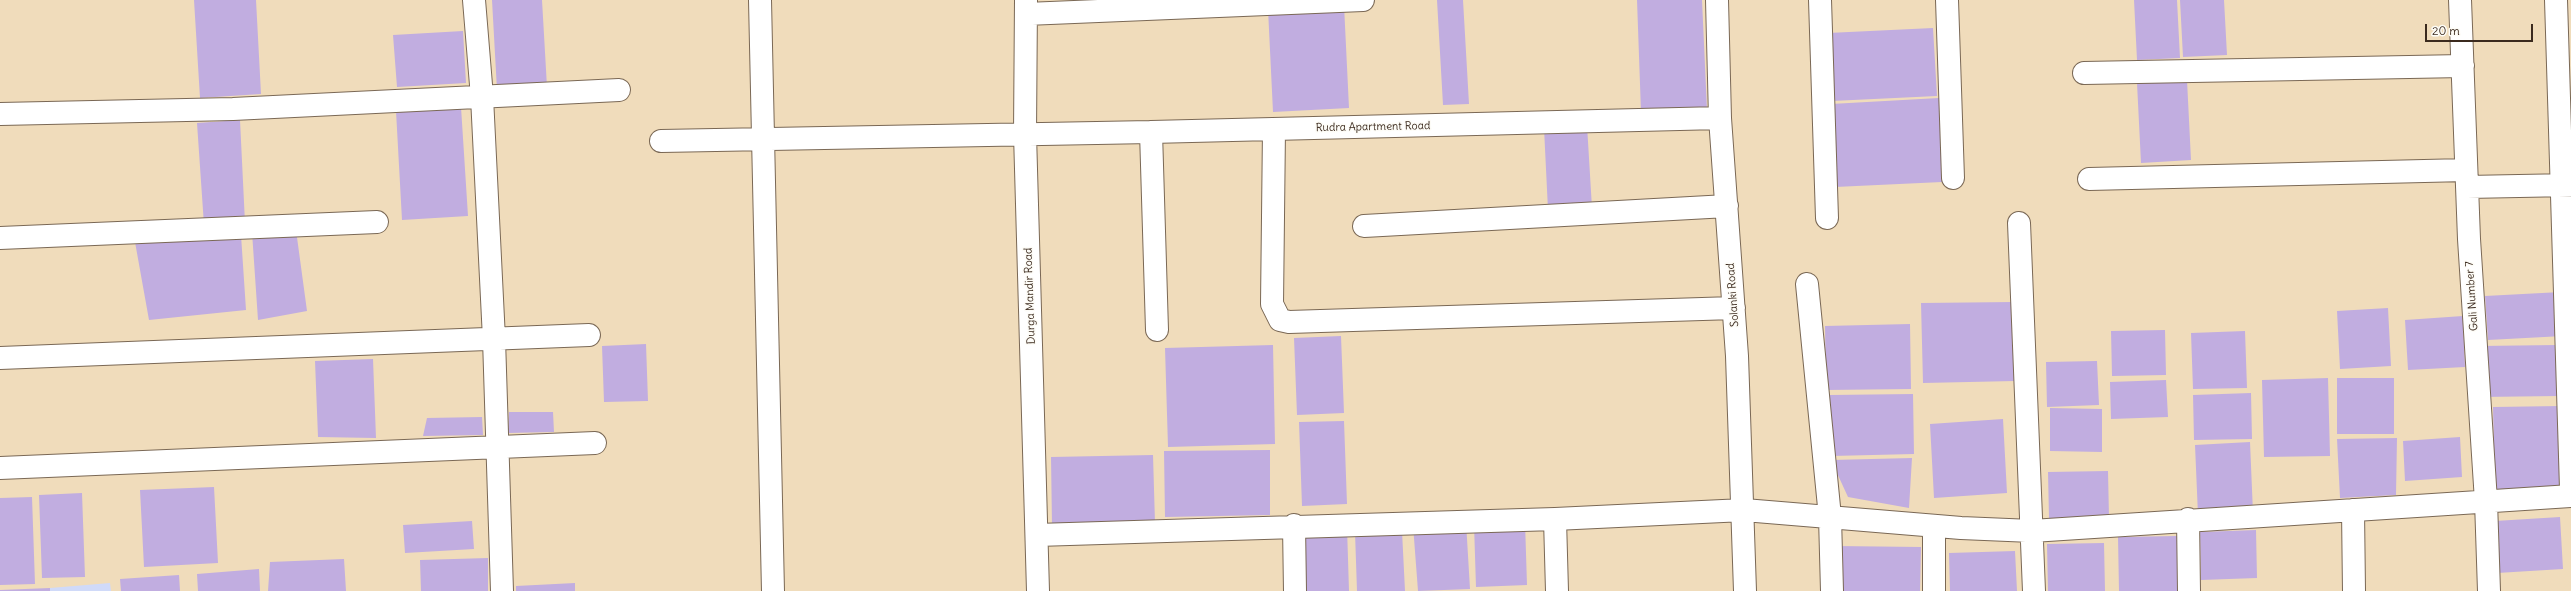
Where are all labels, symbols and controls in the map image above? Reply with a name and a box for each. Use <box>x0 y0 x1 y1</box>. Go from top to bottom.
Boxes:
scale bar <box>2427 16 2535 42</box>
text: 20 m <box>2432 23 2460 38</box>
street label: Rudra Apartment Road <box>1315 119 1431 135</box>
street label: Durga Mandir Road <box>1022 247 1038 345</box>
street label: Gali Number 7 <box>2463 261 2481 331</box>
street label: Solanki Road <box>1724 263 1742 327</box>

